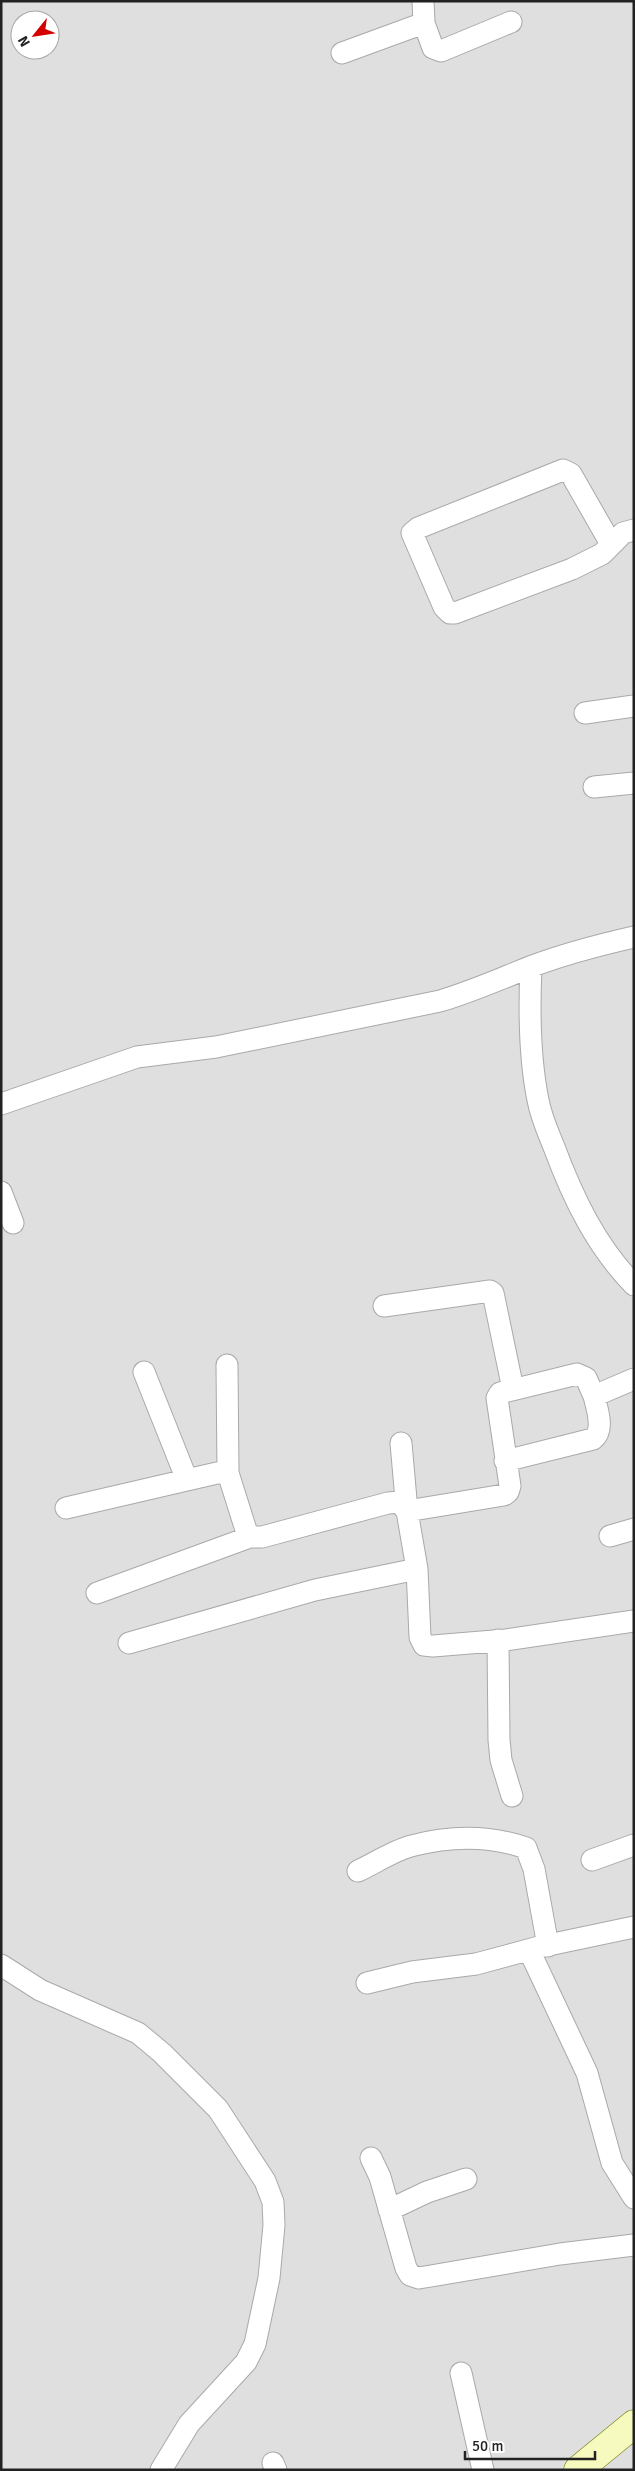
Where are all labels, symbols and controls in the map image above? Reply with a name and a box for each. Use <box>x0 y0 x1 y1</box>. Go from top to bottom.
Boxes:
north arrow <box>10 10 60 60</box>
text: N <box>14 33 34 50</box>
scale bar <box>465 2428 595 2460</box>
text: 50 m <box>472 2437 503 2455</box>

